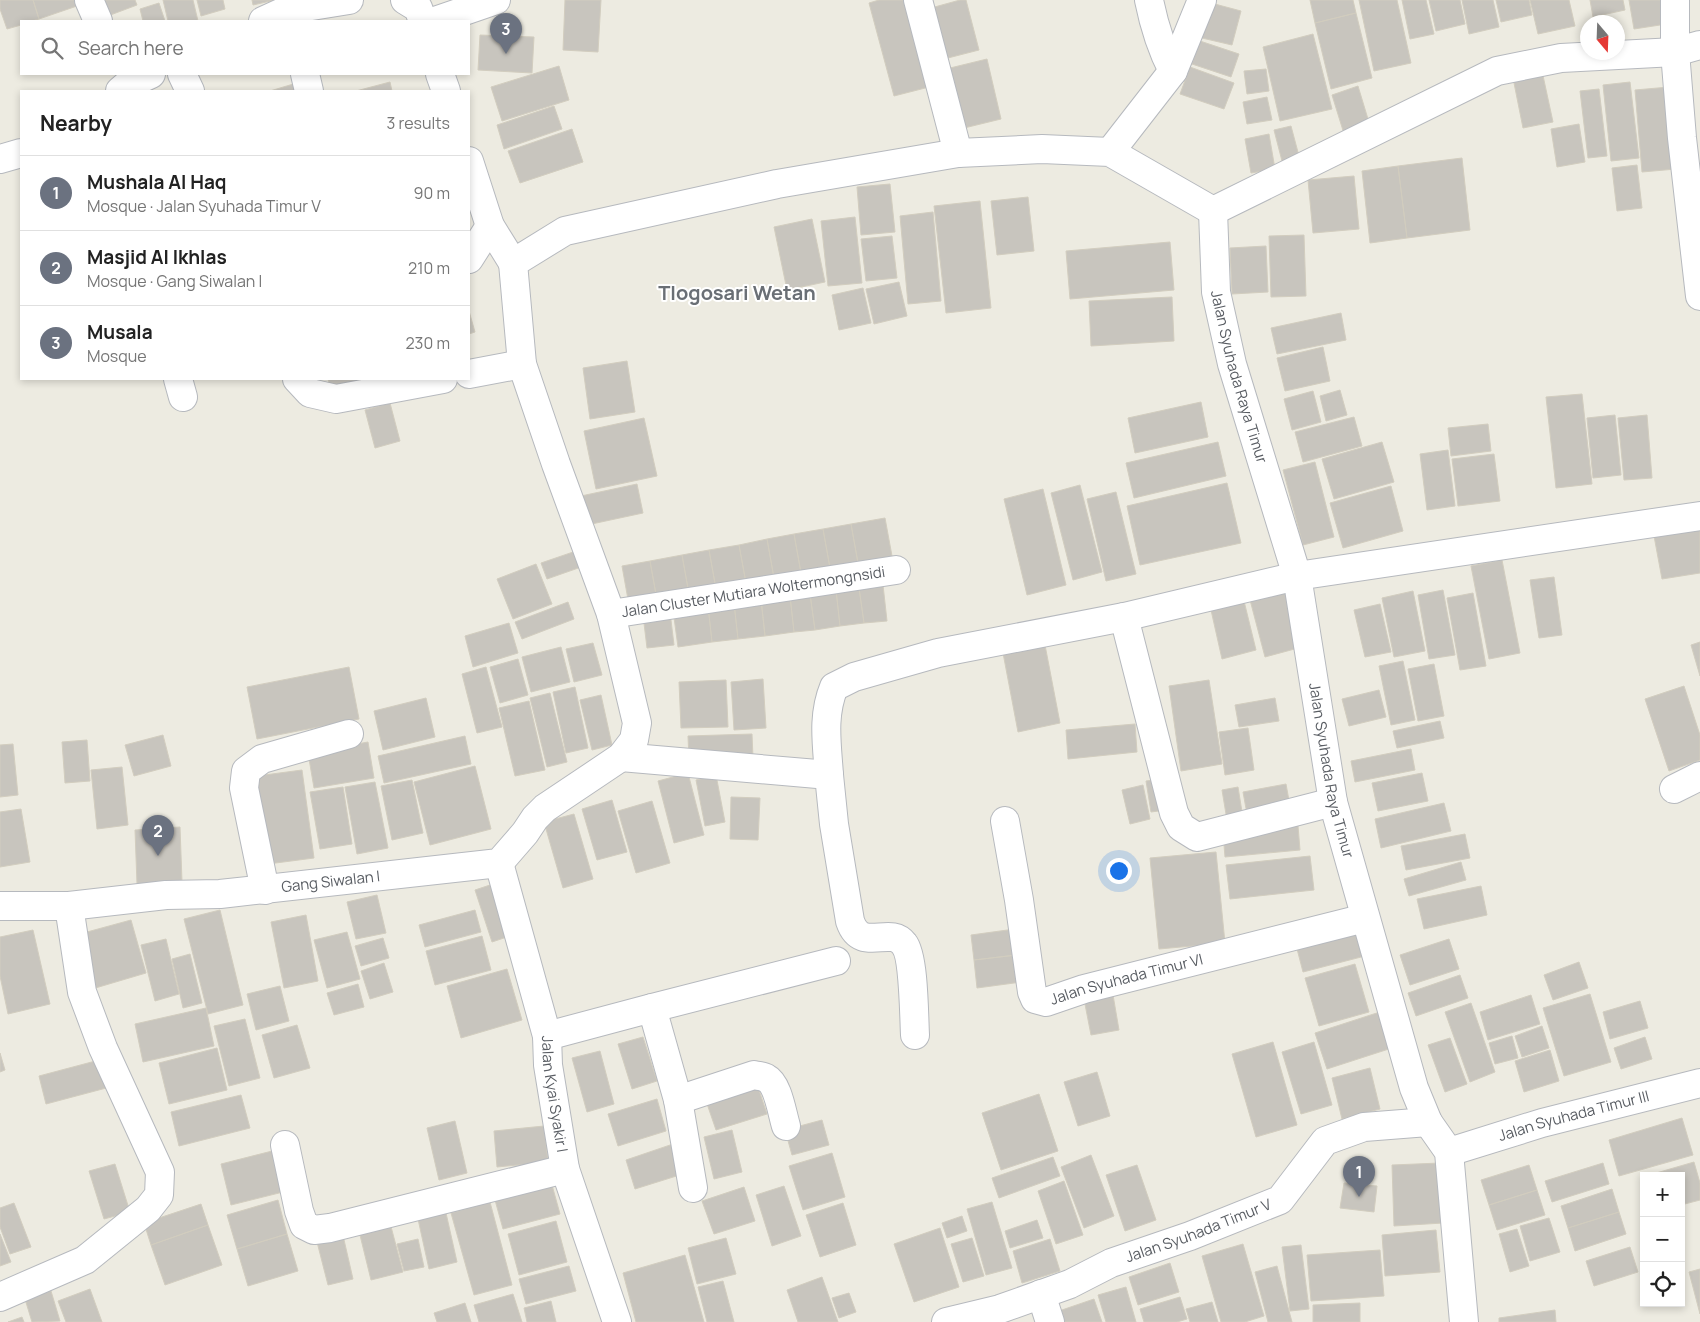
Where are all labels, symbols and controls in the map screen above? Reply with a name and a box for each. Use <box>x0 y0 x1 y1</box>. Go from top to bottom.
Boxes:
pin: 3 <box>490 13 522 54</box>
north arrow <box>1580 15 1625 60</box>
search box <box>20 20 470 75</box>
icon: search <box>38 34 66 62</box>
text: Search here <box>78 35 184 61</box>
text: Nearby <box>40 109 112 137</box>
text: 3 results <box>387 112 450 134</box>
text: Mushala Al Haq <box>87 169 227 195</box>
text: 1 <box>52 182 60 204</box>
text: 90 m <box>414 182 450 204</box>
text: Mosque · Jalan Syuhada Timur V <box>87 195 321 217</box>
text: Masjid Al Ikhlas <box>87 244 227 270</box>
text: 2 <box>51 257 61 279</box>
text: 210 m <box>408 257 450 279</box>
text: Mosque · Gang Siwalan I <box>87 270 262 292</box>
district label: Tlogosari Wetan <box>658 279 816 306</box>
street label: Jalan Syuhada Raya Timur <box>1206 288 1273 466</box>
text: Musala <box>87 319 153 345</box>
text: 3 <box>51 332 61 354</box>
text: 230 m <box>406 332 450 354</box>
text: Mosque <box>87 345 147 367</box>
street label: Jalan Cluster Mutiara Woltermongnsidi <box>620 561 886 622</box>
street label: Jalan Syuhada Raya Timur <box>1304 681 1359 861</box>
pin: 2 <box>142 815 174 856</box>
your location <box>1106 858 1132 884</box>
street label: Gang Siwalan I <box>280 865 381 897</box>
street label: Jalan Syuhada Timur VI <box>1047 948 1205 1010</box>
street label: Jalan Kyai Syakir I <box>537 1035 573 1154</box>
street label: Jalan Syuhada Timur III <box>1496 1085 1651 1146</box>
pin: 1 <box>1343 1156 1375 1197</box>
map controls <box>1640 1172 1685 1307</box>
button: + <box>1640 1172 1685 1217</box>
street label: Jalan Syuhada Timur V <box>1123 1194 1274 1267</box>
button: − <box>1640 1217 1685 1262</box>
button: locate <box>1640 1262 1685 1307</box>

